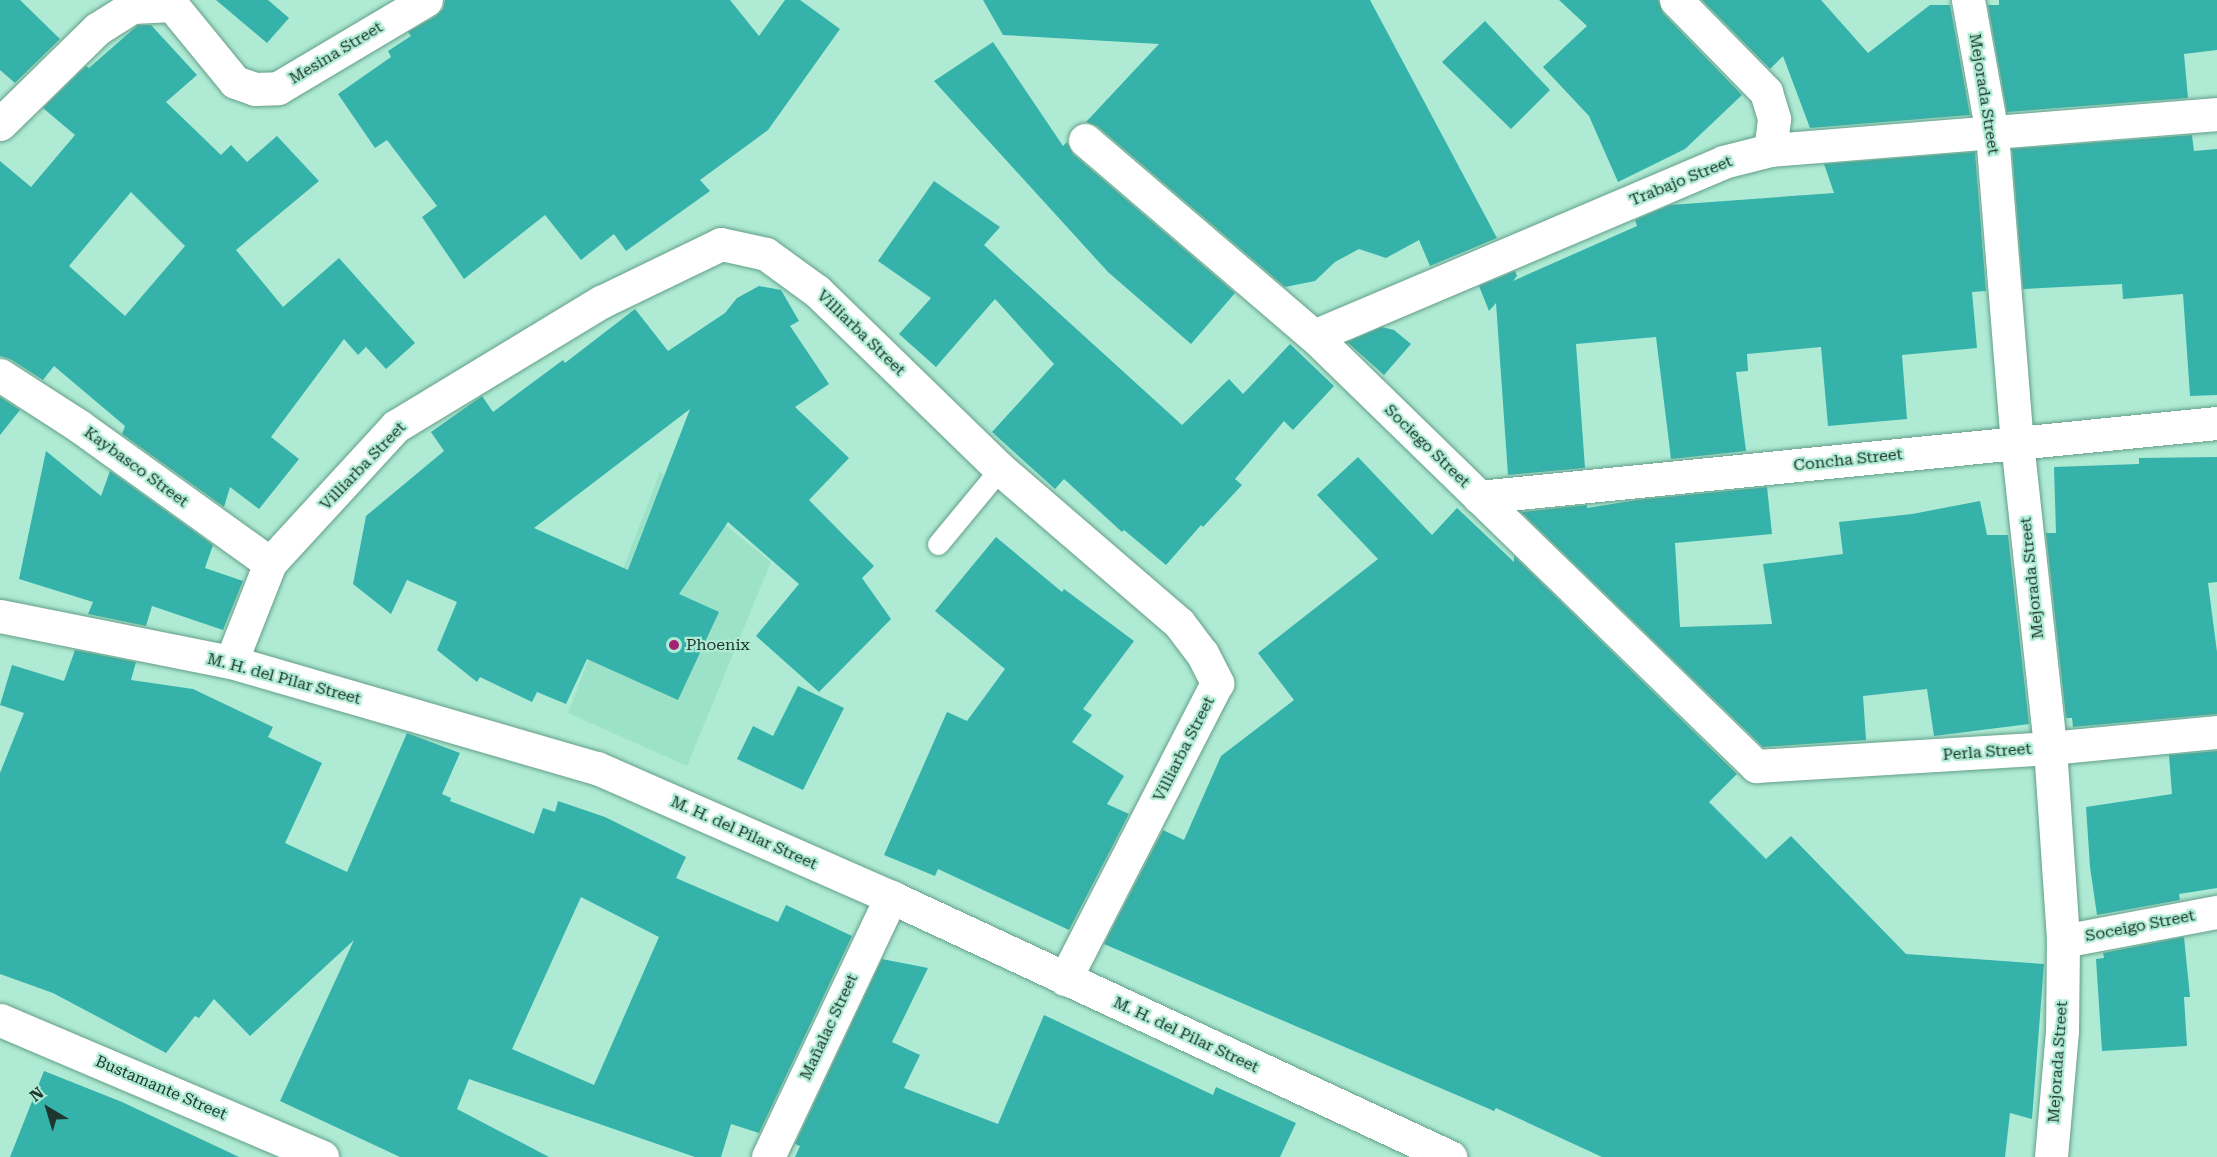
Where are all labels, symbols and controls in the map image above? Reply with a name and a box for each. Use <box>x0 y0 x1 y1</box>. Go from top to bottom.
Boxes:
street label: Mesina Street <box>286 18 386 88</box>
street label: Mejorada Street <box>1965 32 2003 156</box>
street label: Trabajo Street <box>1627 152 1735 210</box>
street label: Villiarba Street <box>813 286 909 380</box>
street label: Sociego Street <box>1380 400 1474 492</box>
street label: Villiarba Street <box>316 418 410 514</box>
street label: Kaybasco Street <box>80 423 192 511</box>
street label: Concha Street <box>1793 445 1903 475</box>
street label: Mejorada Street <box>2016 516 2048 640</box>
place label: Phoenix <box>686 635 750 655</box>
marker: Phoenix <box>667 638 681 652</box>
street label: M. H. del Pilar Street <box>205 649 363 709</box>
street label: Villiarba Street <box>1149 693 1219 805</box>
street label: Perla Street <box>1942 739 2032 765</box>
street label: M. H. del Pilar Street <box>668 792 820 874</box>
street label: Soceigo Street <box>2084 906 2196 946</box>
street label: Mañalac Street <box>796 971 862 1083</box>
street label: M. H. del Pilar Street <box>1110 993 1262 1077</box>
street label: Mejorada Street <box>2044 1000 2072 1124</box>
street label: Bustamante Street <box>92 1052 230 1124</box>
north arrow <box>18 1079 78 1139</box>
text: N <box>26 1083 47 1106</box>

